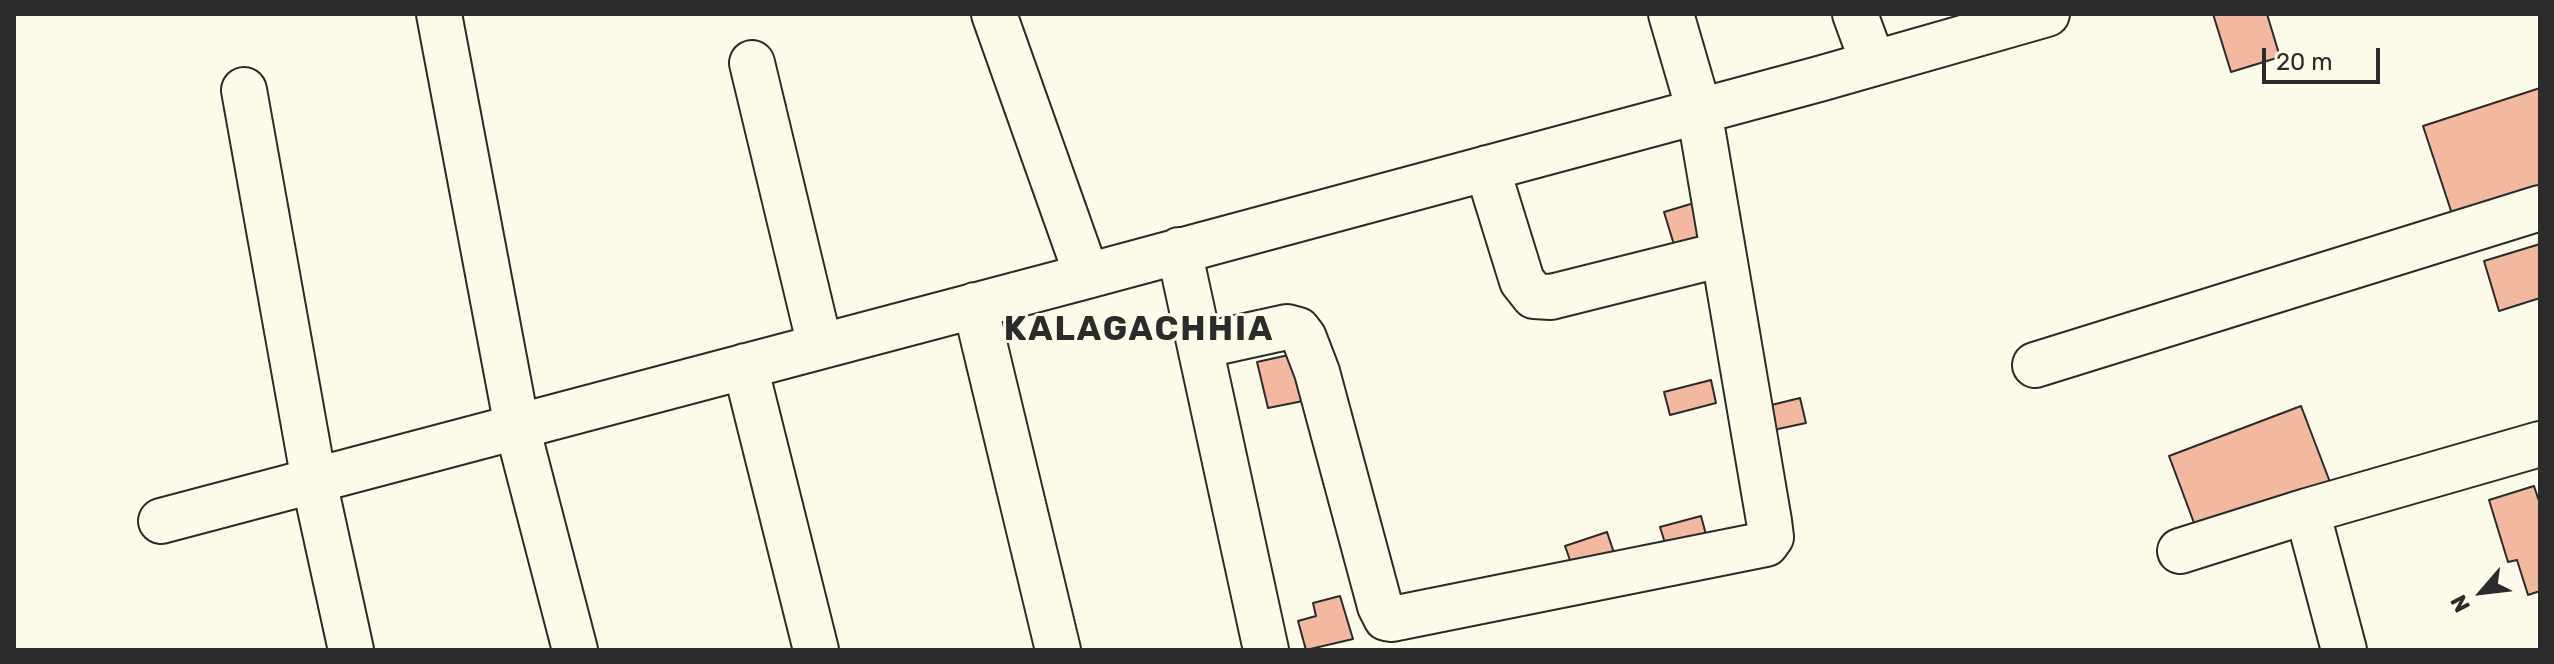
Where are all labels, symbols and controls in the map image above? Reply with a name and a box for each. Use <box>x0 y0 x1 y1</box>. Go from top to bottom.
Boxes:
scale bar <box>2266 32 2384 82</box>
text: 20 m <box>2276 48 2333 76</box>
district label: KALAGACHHIA <box>1004 310 1274 350</box>
north arrow <box>2442 552 2522 632</box>
text: N <box>2445 590 2476 617</box>

